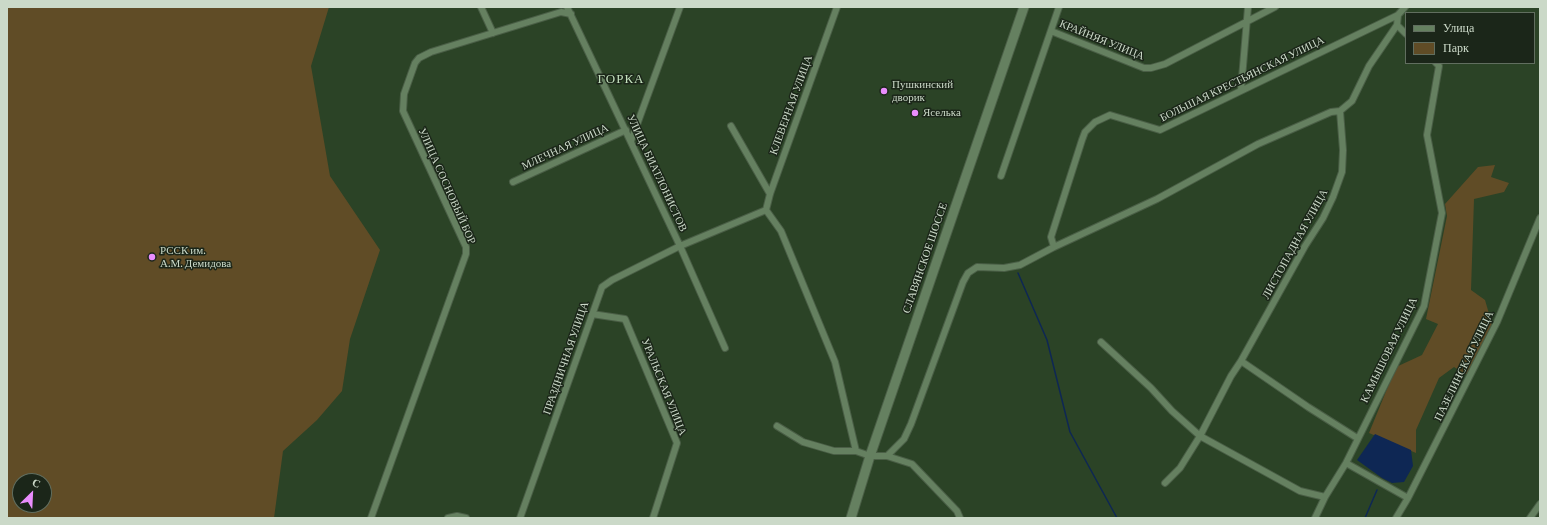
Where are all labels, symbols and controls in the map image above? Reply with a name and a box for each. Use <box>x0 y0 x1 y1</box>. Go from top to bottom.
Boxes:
legend <box>1405 12 1535 64</box>
street label: КРАЙНЯЯ УЛИЦА <box>1058 17 1146 63</box>
text: Улица <box>1443 21 1474 35</box>
street label: БОЛЬШАЯ КРЕСТЬЯНСКАЯ УЛИЦА <box>1158 33 1326 125</box>
text: Парк <box>1443 41 1469 55</box>
street label: КЛЕВЕРНАЯ УЛИЦА <box>767 53 815 157</box>
district label: ГОРКА <box>598 71 644 87</box>
place label: Пушкинский дворик <box>892 78 953 104</box>
marker: Пушкинский дворик <box>879 86 889 96</box>
place label: Яселька <box>923 106 961 120</box>
marker: Яселька <box>910 108 920 118</box>
street label: УЛИЦА БИАТЛОНИСТОВ <box>624 112 690 234</box>
street label: МЛЕЧНАЯ УЛИЦА <box>520 121 610 173</box>
street label: УЛИЦА СОСНОВЫЙ БОР <box>415 126 479 246</box>
street label: ЛИСТОПАДНАЯ УЛИЦА <box>1259 187 1331 301</box>
street label: СЛАВЯНСКОЕ ШОССЕ <box>900 201 950 315</box>
place label: РССК им. А.М. Демидова <box>160 244 231 270</box>
marker: РССК им. А.М. Демидова <box>147 252 157 262</box>
street label: КАМЫШОВАЯ УЛИЦА <box>1358 295 1420 405</box>
street label: ПРАЗДНИЧНАЯ УЛИЦА <box>540 300 592 416</box>
street label: ПАЗЕЛИНСКАЯ УЛИЦА <box>1432 309 1496 423</box>
street label: УРАЛЬСКАЯ УЛИЦА <box>638 336 690 438</box>
north arrow <box>12 473 52 513</box>
text: С <box>30 476 43 490</box>

